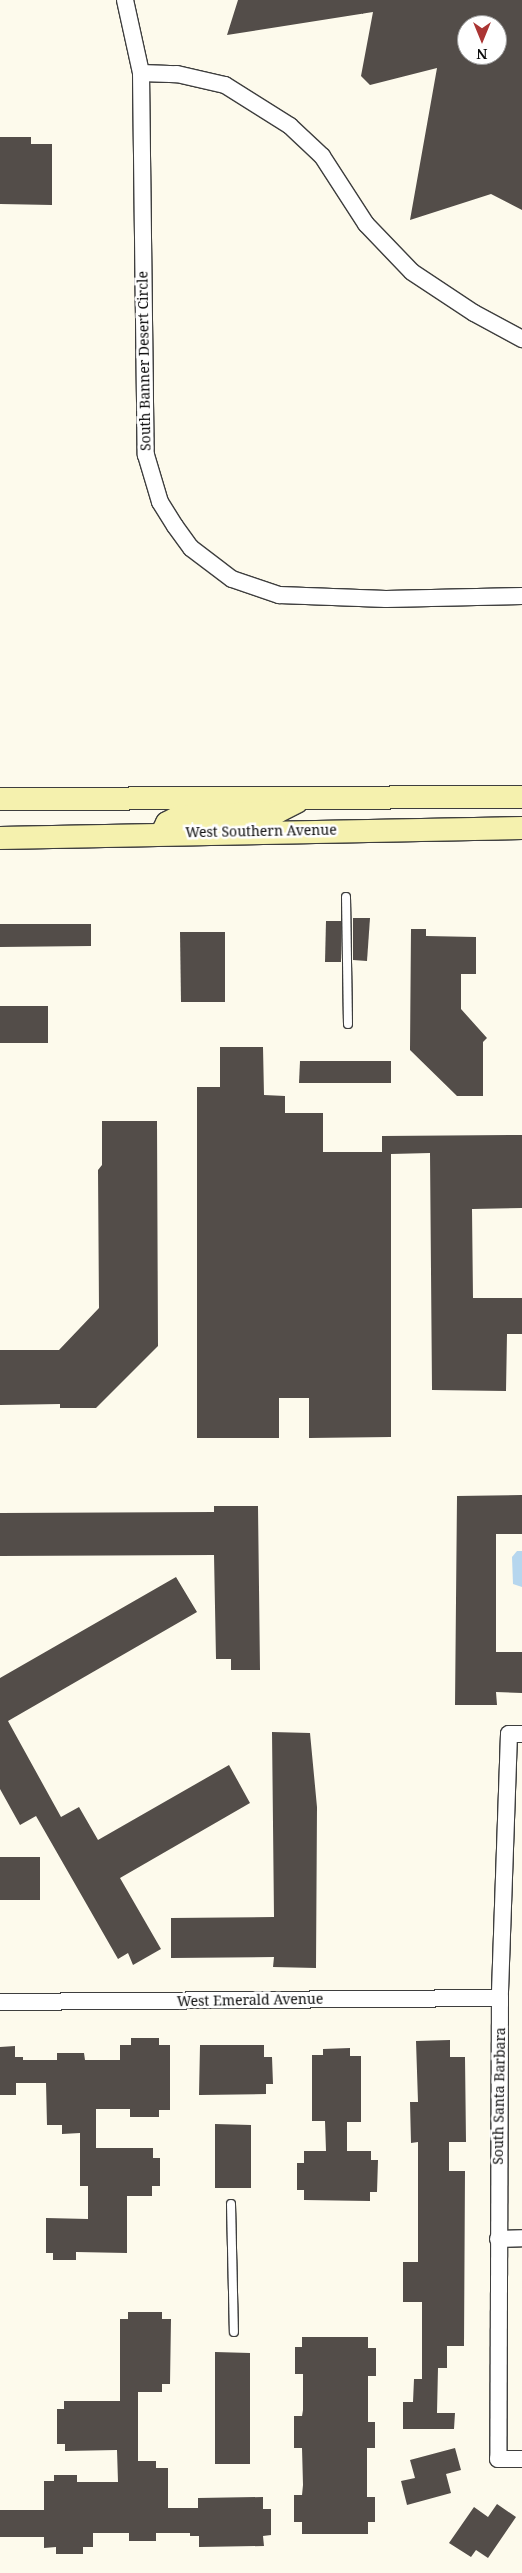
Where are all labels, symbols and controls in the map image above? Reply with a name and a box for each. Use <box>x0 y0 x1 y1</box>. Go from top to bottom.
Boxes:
north arrow <box>457 15 507 65</box>
text: N <box>476 45 488 64</box>
street label: South Banner Desert Circle <box>134 271 154 451</box>
street label: West Southern Avenue <box>185 821 337 841</box>
street label: West Emerald Avenue <box>177 1990 323 2010</box>
street label: South Santa Barbara <box>489 2027 509 2165</box>

